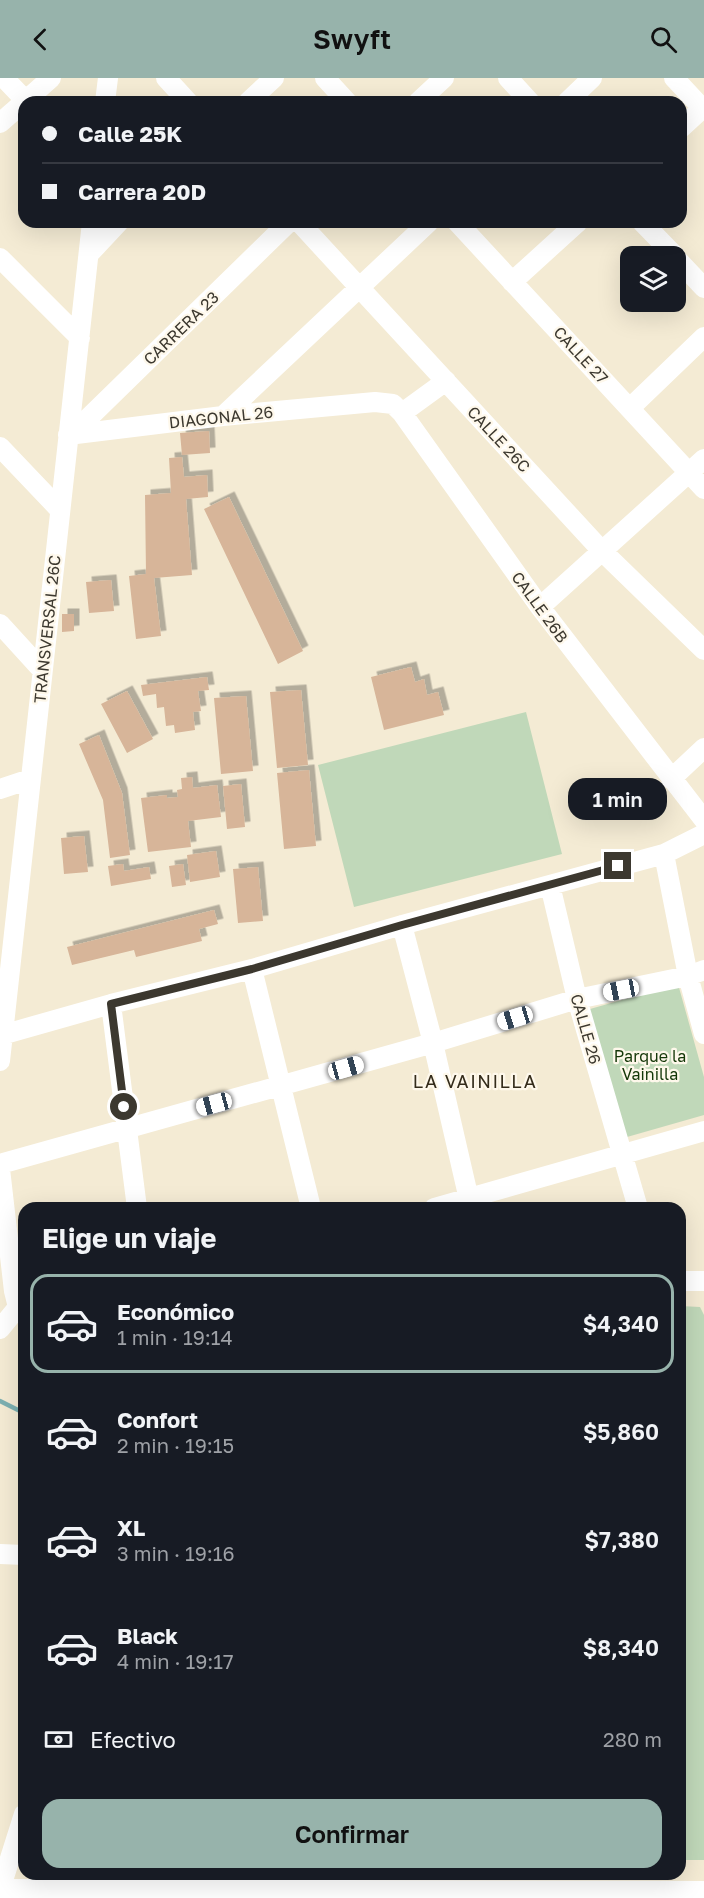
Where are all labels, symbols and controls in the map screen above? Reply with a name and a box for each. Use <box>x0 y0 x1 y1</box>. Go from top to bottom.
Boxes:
icon: back <box>24 23 57 56</box>
text: Swyft <box>313 23 391 55</box>
icon: search <box>647 23 680 56</box>
text: Calle 25K <box>78 120 182 147</box>
text: Carrera 20D <box>78 178 206 205</box>
map controls <box>620 246 686 312</box>
button: layers <box>620 246 686 312</box>
street label: CARRERA 23 <box>139 287 223 369</box>
street label: CALLE 27 <box>549 322 613 388</box>
street label: DIAGONAL 26 <box>168 402 274 432</box>
street label: CALLE 26C <box>463 402 535 476</box>
street label: TRANSVERSAL 26C <box>29 554 65 704</box>
street label: CALLE 26B <box>508 568 572 646</box>
callout: 1 min <box>568 779 668 821</box>
text: 1 min <box>592 787 643 811</box>
route end <box>604 852 631 879</box>
car <box>602 978 640 1002</box>
street label: CALLE 26 <box>566 992 606 1066</box>
car <box>495 1004 535 1032</box>
park label: Parque la Vainilla <box>614 1046 686 1084</box>
car <box>326 1054 366 1082</box>
district label: LA VAINILLA <box>413 1070 537 1092</box>
car <box>194 1091 234 1117</box>
route start <box>110 1093 137 1120</box>
text: Elige un viaje <box>42 1222 216 1254</box>
icon: car <box>45 1297 99 1351</box>
text: Económico <box>117 1298 234 1325</box>
text: $4,340 <box>583 1310 659 1337</box>
text: 1 min · 19:14 <box>117 1325 233 1349</box>
icon: car <box>45 1405 99 1459</box>
text: Confort <box>117 1406 198 1433</box>
text: $5,860 <box>583 1418 659 1445</box>
text: 2 min · 19:15 <box>117 1433 234 1457</box>
icon: car <box>45 1513 99 1567</box>
text: XL <box>117 1514 145 1541</box>
text: $7,380 <box>585 1526 659 1553</box>
text: 3 min · 19:16 <box>117 1541 235 1565</box>
icon: car <box>45 1621 99 1675</box>
text: Black <box>117 1622 178 1649</box>
text: $8,340 <box>583 1634 659 1661</box>
text: 4 min · 19:17 <box>117 1649 234 1673</box>
icon: cash <box>42 1723 75 1756</box>
text: Efectivo <box>90 1726 176 1753</box>
text: 280 m <box>603 1727 662 1751</box>
button: Confirmar <box>42 1799 662 1868</box>

